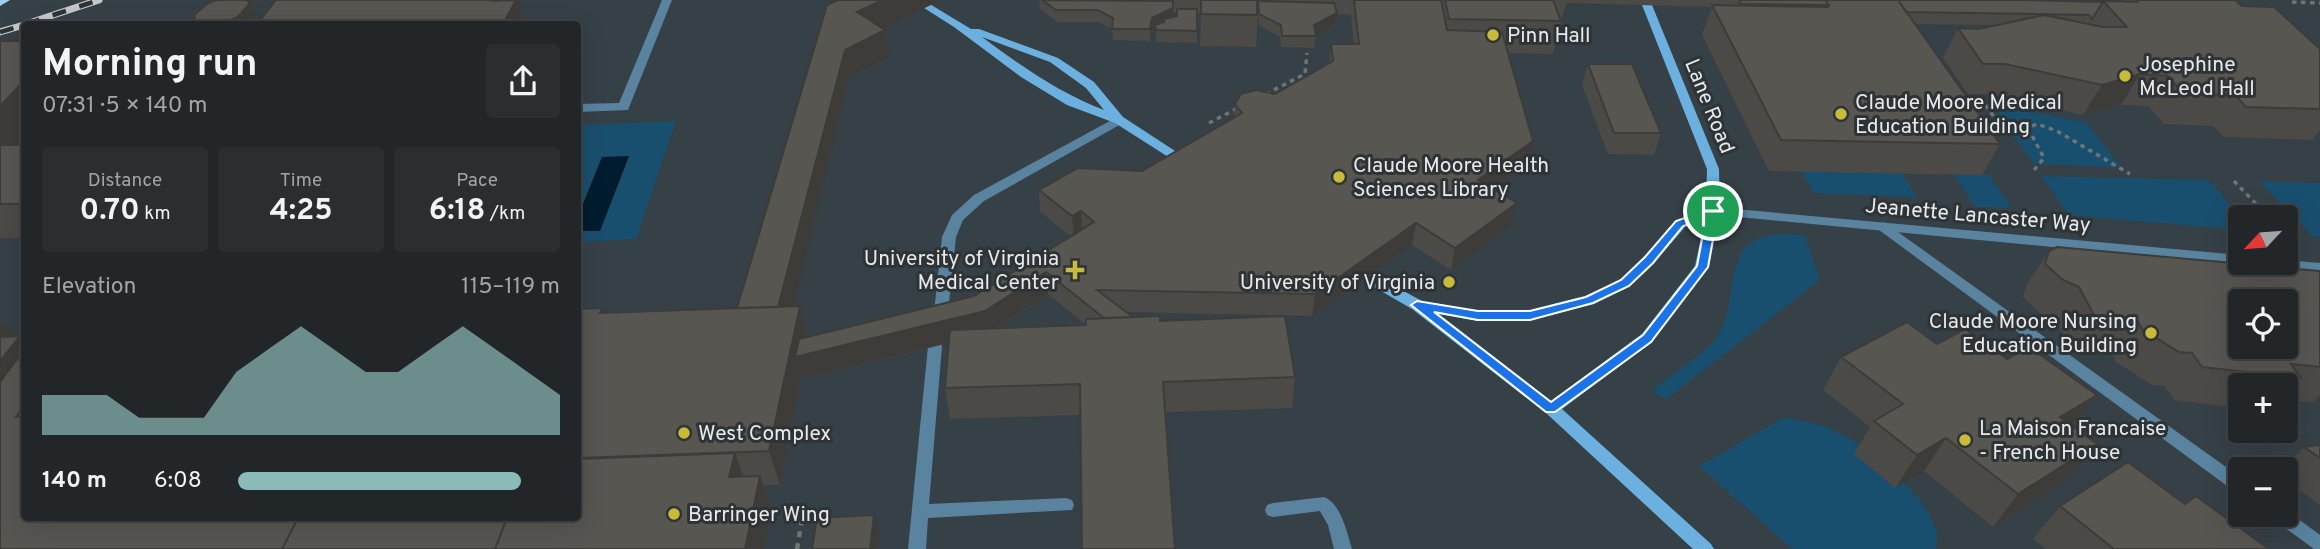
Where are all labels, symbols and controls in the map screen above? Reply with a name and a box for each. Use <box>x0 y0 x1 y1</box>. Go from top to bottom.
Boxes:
place label: Pinn Hall <box>1507 23 1591 50</box>
marker: Pinn Hall <box>1485 27 1501 43</box>
text: Morning run <box>42 41 258 90</box>
button: share <box>486 44 560 118</box>
place label: Josephine McLeod Hall <box>2139 52 2255 103</box>
street label: Lane Road <box>1677 55 1740 158</box>
marker: Josephine McLeod Hall <box>2117 68 2133 84</box>
place label: Claude Moore Medical Education Building <box>1855 90 2062 141</box>
text: 07:31 · 5 × 140 m <box>42 92 208 121</box>
marker: Claude Moore Medical Education Building <box>1833 106 1849 122</box>
place label: Claude Moore Health Sciences Library <box>1353 153 1549 204</box>
text: Distance <box>88 169 162 193</box>
text: Time <box>280 169 322 193</box>
text: Pace <box>456 169 498 193</box>
marker: Claude Moore Health Sciences Library <box>1331 169 1347 185</box>
pin <box>1683 181 1743 241</box>
icon: arrive <box>1694 192 1732 230</box>
text: 0.70 <box>79 193 140 230</box>
text: 4:25 <box>269 193 333 230</box>
text: 6:18 <box>429 193 485 230</box>
street label: Jeanette Lancaster Way <box>1864 193 2092 240</box>
text: km <box>140 202 171 226</box>
text: /km <box>485 202 525 226</box>
north arrow <box>2228 205 2298 275</box>
map controls <box>2228 205 2298 527</box>
place label: University of Virginia Medical Center <box>864 246 1059 297</box>
marker: University of Virginia Medical Center <box>1065 260 1085 280</box>
place label: University of Virginia <box>1240 270 1435 297</box>
text: Elevation <box>42 273 137 302</box>
text: 115–119 m <box>461 273 560 302</box>
marker: University of Virginia <box>1441 274 1457 290</box>
button: locate <box>2228 289 2298 359</box>
place label: Claude Moore Nursing Education Building <box>1929 309 2137 360</box>
marker: Claude Moore Nursing Education Building <box>2143 325 2159 341</box>
button: + <box>2228 373 2298 443</box>
place label: La Maison Francaise - French House <box>1979 416 2166 467</box>
place label: West Complex <box>698 421 831 448</box>
marker: West Complex <box>676 425 692 441</box>
marker: La Maison Francaise - French House <box>1957 432 1973 448</box>
button: − <box>2228 457 2298 527</box>
text: 140 m <box>42 467 107 496</box>
text: 6:08 <box>154 467 202 496</box>
place label: Barringer Wing <box>688 502 830 529</box>
marker: Barringer Wing <box>666 506 682 522</box>

